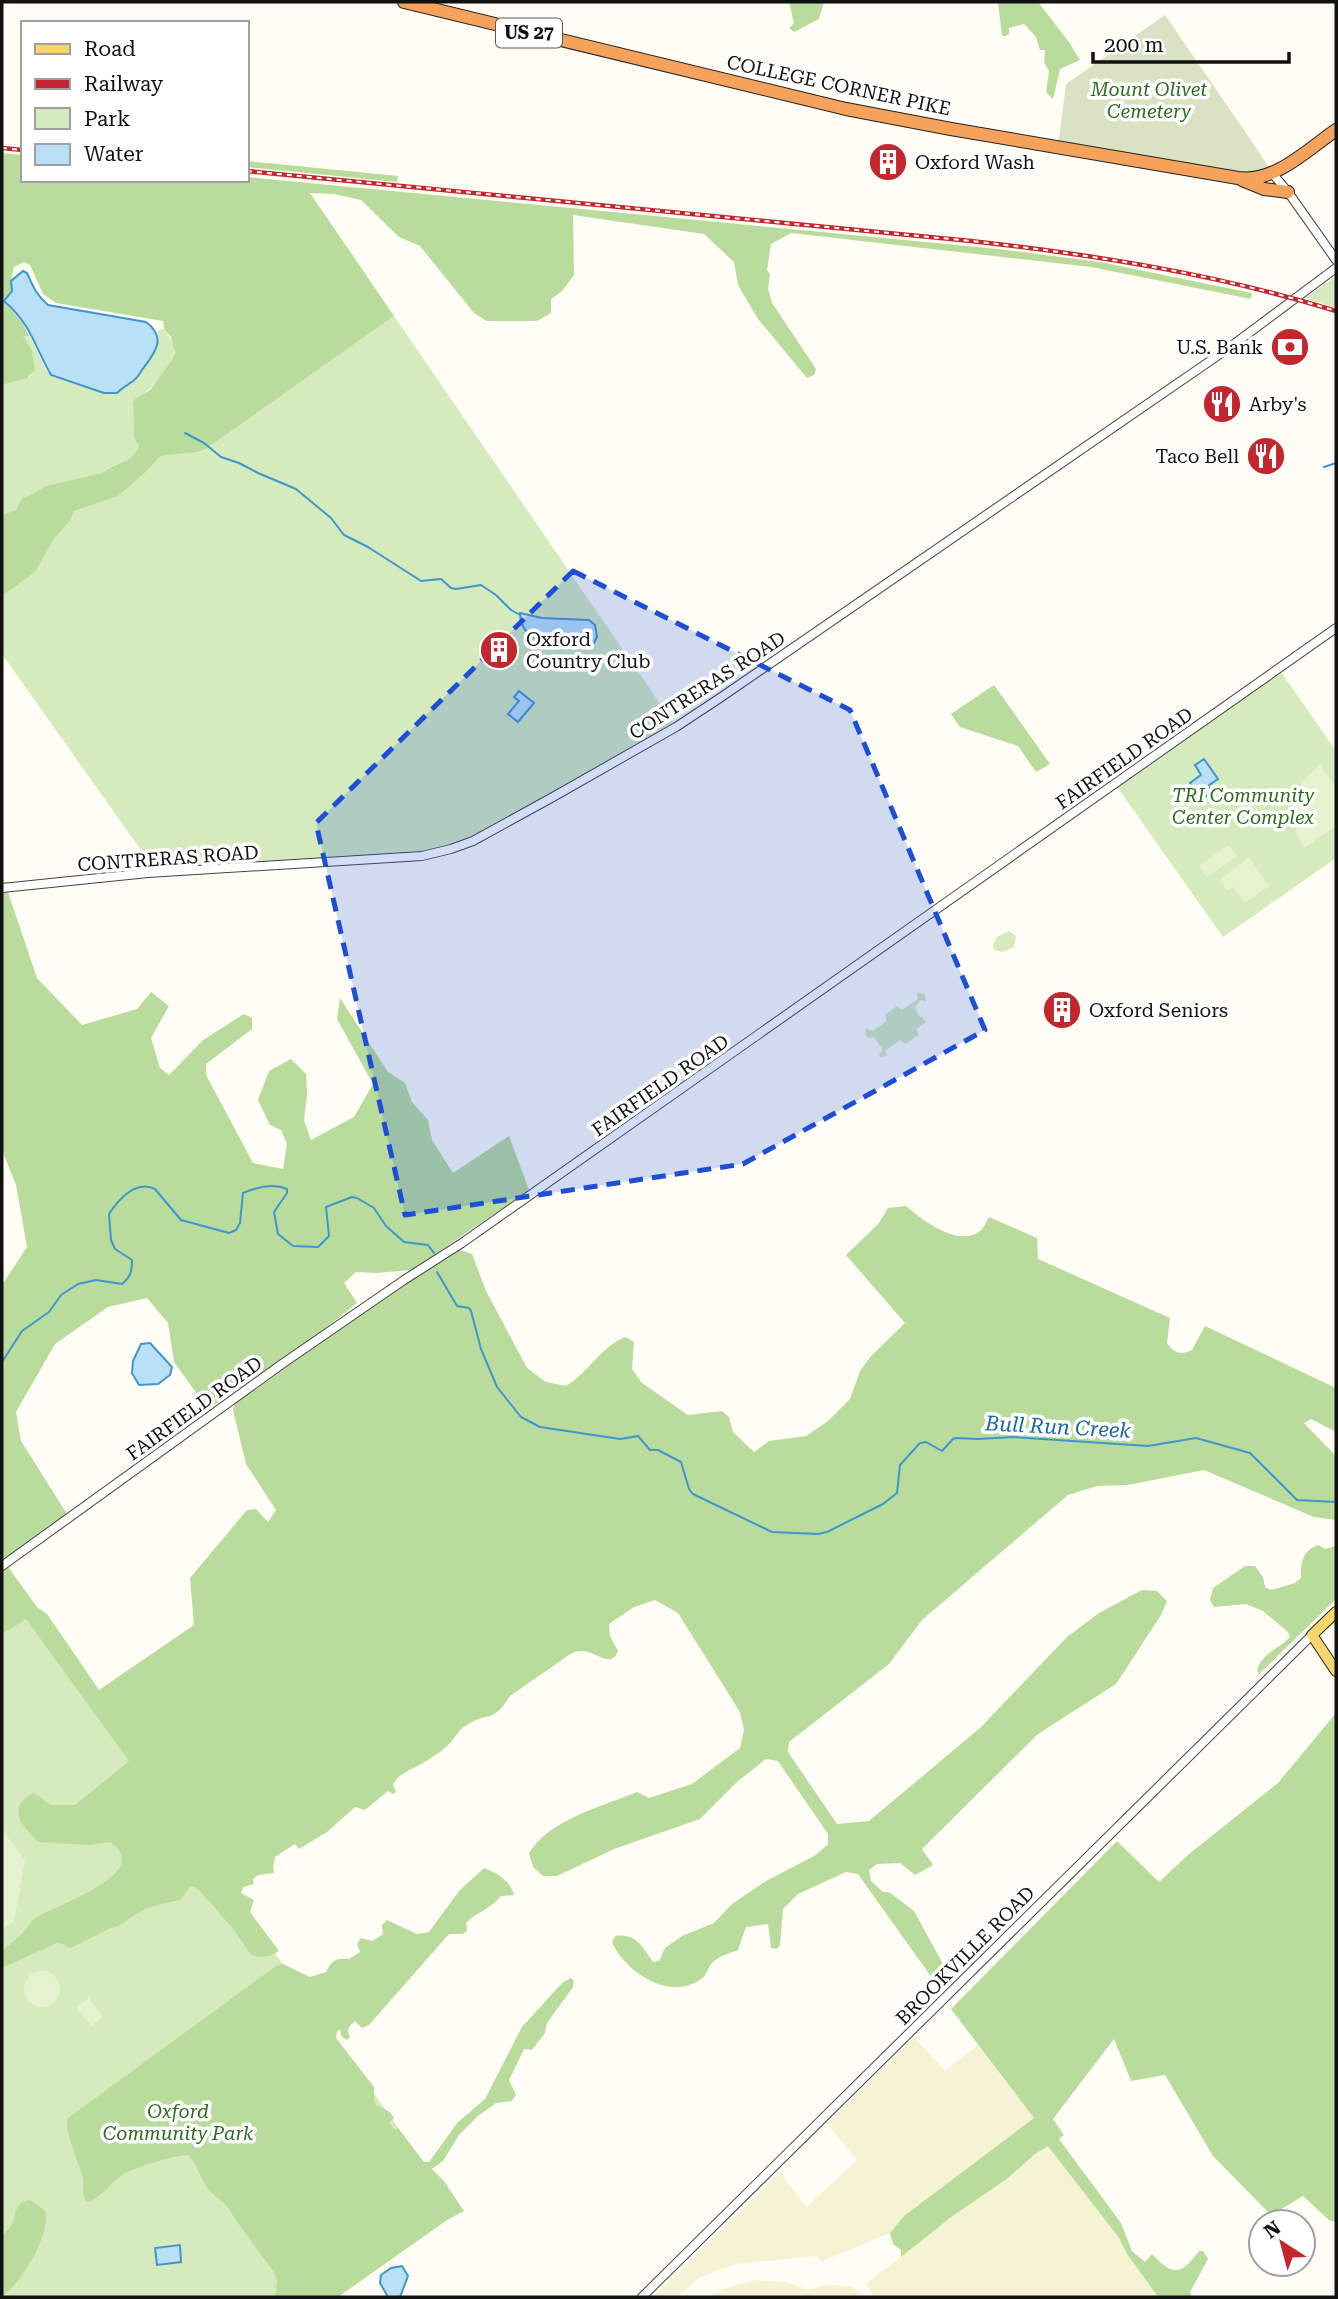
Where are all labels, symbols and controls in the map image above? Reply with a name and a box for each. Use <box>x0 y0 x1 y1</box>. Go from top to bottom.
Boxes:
road number: US 27 <box>496 18 562 48</box>
legend <box>21 21 248 182</box>
scale bar <box>1093 21 1289 65</box>
text: 200 m <box>1104 33 1164 57</box>
text: Road <box>84 37 136 61</box>
street label: COLLEGE CORNER PIKE <box>725 50 953 120</box>
text: Railway <box>84 72 164 96</box>
park label: Mount Olivet Cemetery <box>1090 78 1207 123</box>
text: Park <box>84 107 130 131</box>
building icon: Oxford Wash <box>867 141 909 183</box>
text: Water <box>84 142 144 166</box>
place label: Oxford Wash <box>915 151 1035 174</box>
bank icon: U.S. Bank <box>1269 326 1311 368</box>
place label: U.S. Bank <box>1176 336 1263 359</box>
restaurant icon: Arby's <box>1201 383 1243 425</box>
place label: Arby's <box>1249 393 1307 416</box>
restaurant icon: Taco Bell <box>1245 435 1287 477</box>
place label: Taco Bell <box>1156 445 1239 468</box>
street label: CONTRERAS ROAD <box>625 626 790 744</box>
place label: Oxford Country Club <box>526 628 650 673</box>
building icon: Oxford Country Club <box>478 629 520 671</box>
street label: FAIRFIELD ROAD <box>1051 703 1197 814</box>
park label: TRI Community Center Complex <box>1172 784 1314 829</box>
street label: CONTRERAS ROAD <box>77 841 259 876</box>
building icon: Oxford Seniors <box>1041 989 1083 1031</box>
place label: Oxford Seniors <box>1089 999 1228 1022</box>
street label: FAIRFIELD ROAD <box>587 1030 733 1141</box>
street label: FAIRFIELD ROAD <box>122 1351 267 1465</box>
water label: Bull Run Creek <box>984 1411 1132 1443</box>
street label: BROOKVILLE ROAD <box>891 1881 1039 2029</box>
park label: Oxford Community Park <box>103 2100 254 2145</box>
north arrow <box>1247 2208 1317 2278</box>
text: N <box>1260 2216 1285 2243</box>

